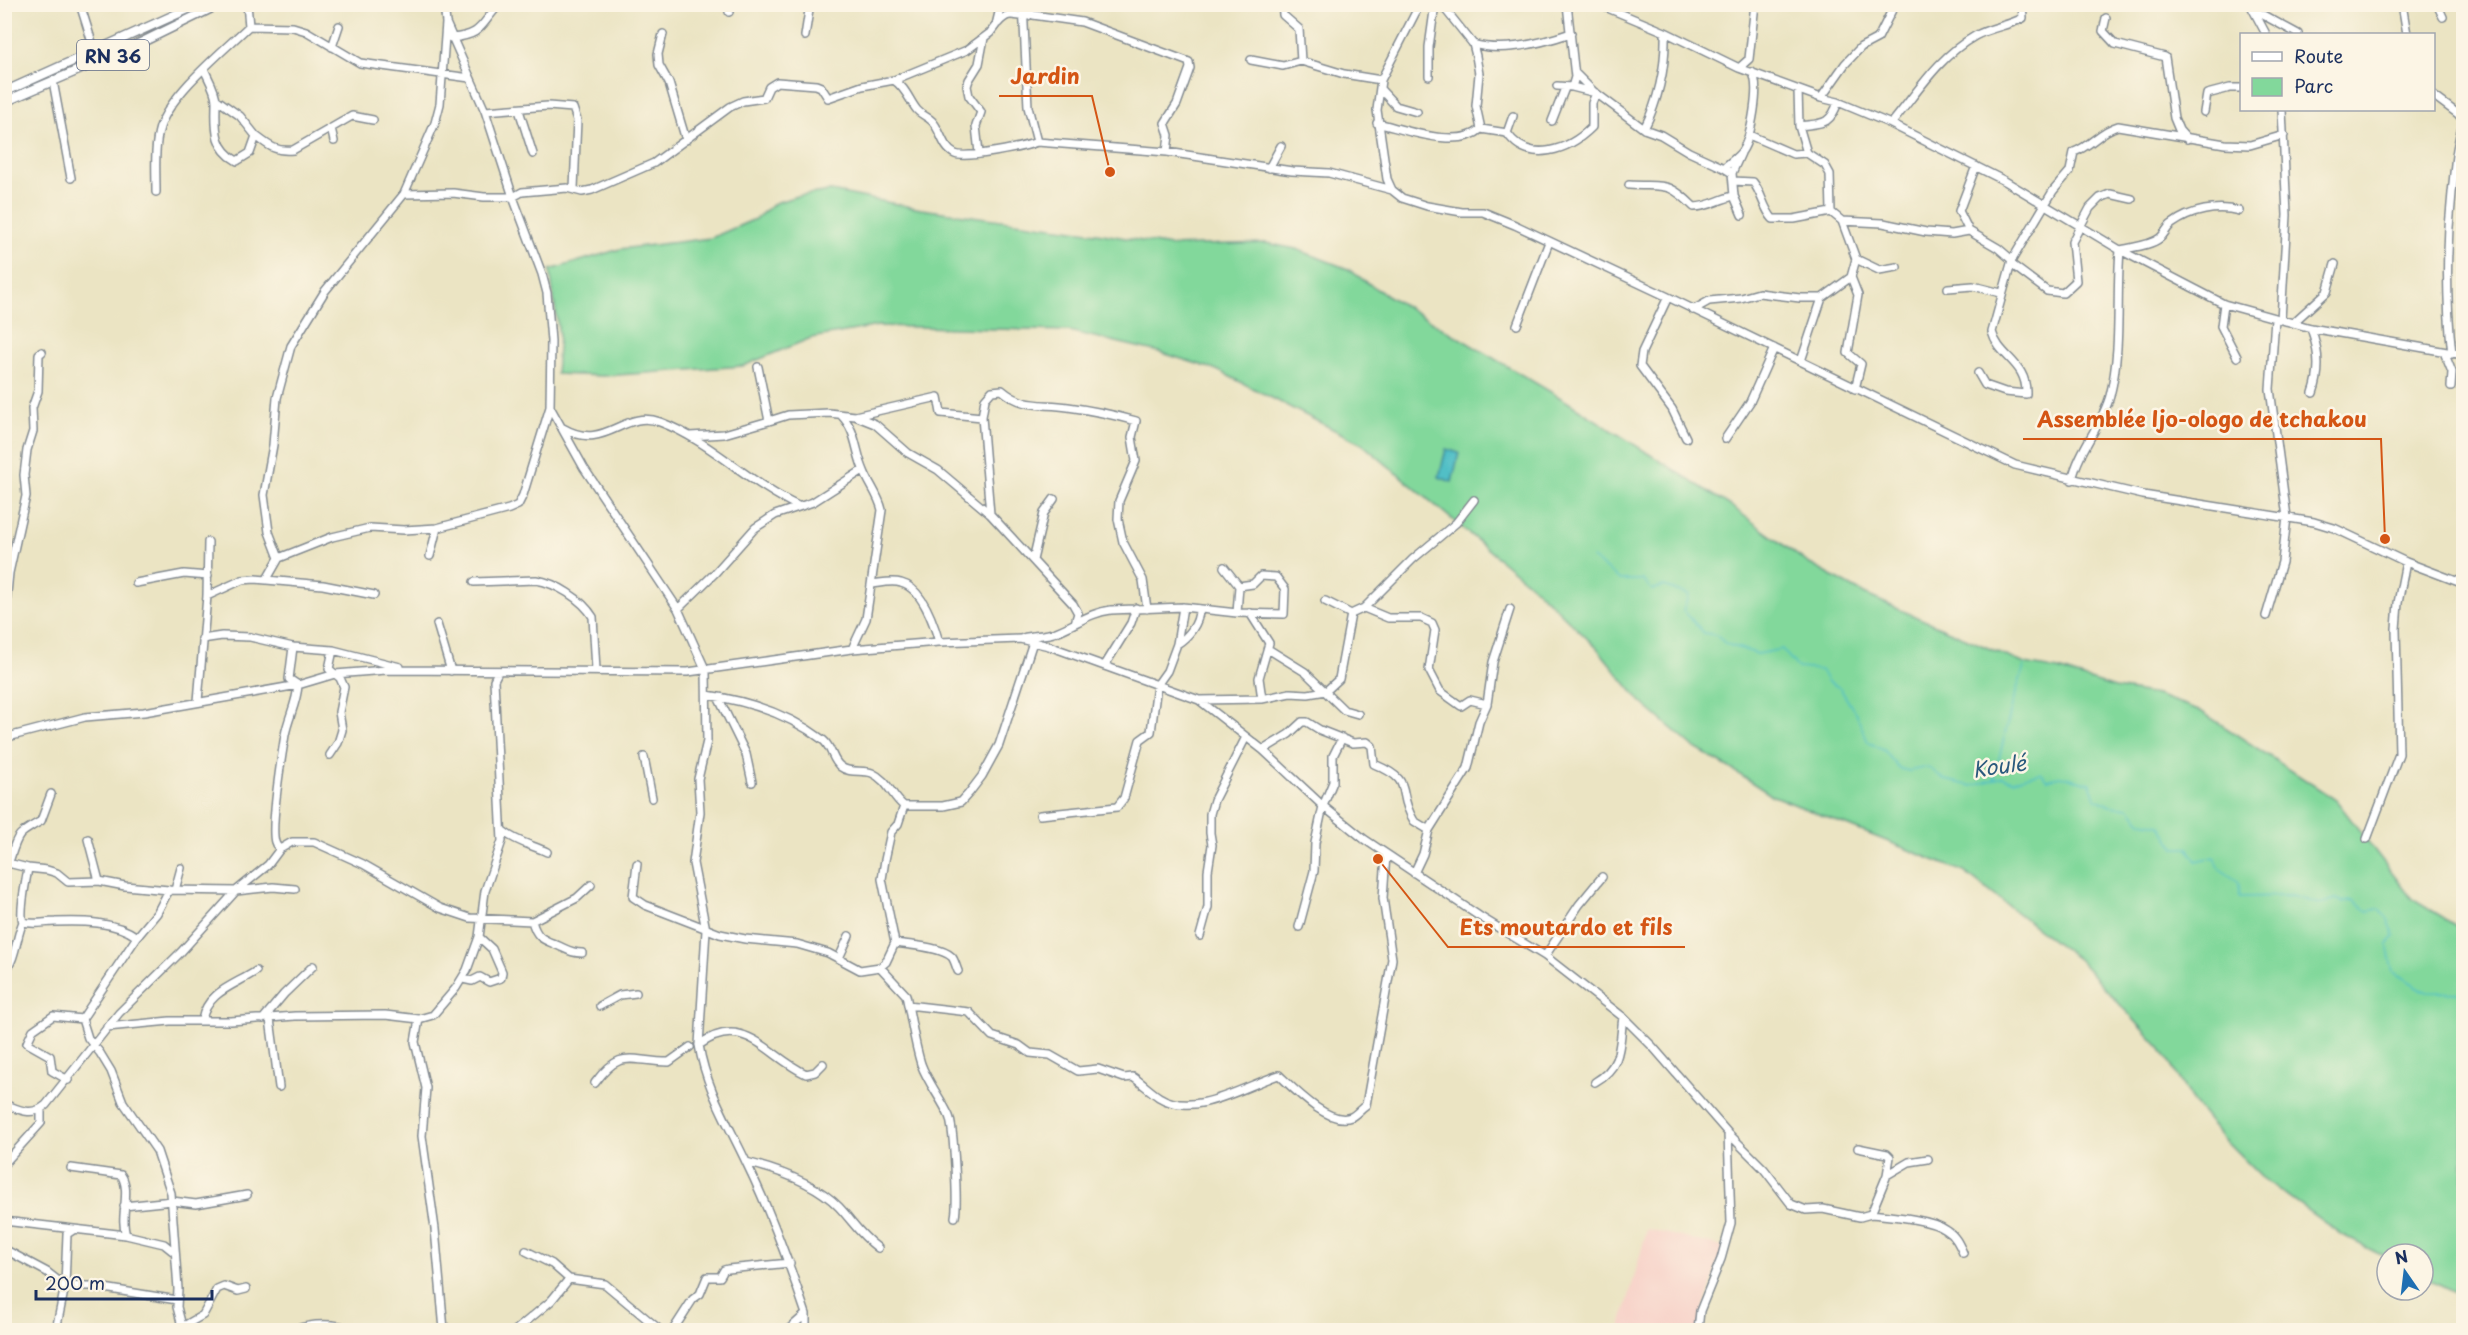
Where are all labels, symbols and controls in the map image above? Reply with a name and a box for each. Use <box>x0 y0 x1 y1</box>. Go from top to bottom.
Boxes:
legend <box>2240 33 2435 111</box>
road number: RN 36 <box>77 40 149 70</box>
text: Route <box>2294 42 2344 69</box>
callout: Jardin <box>999 57 1092 96</box>
text: Jardin <box>1010 59 1080 91</box>
text: Parc <box>2294 72 2333 99</box>
callout: Assemblée Ijo-ologo de tchakou <box>2023 400 2381 439</box>
text: Assemblée Ijo-ologo de tchakou <box>2036 402 2367 434</box>
water label: Koulé <box>1970 745 2030 785</box>
callout: Ets moutardo et fils <box>1448 908 1685 947</box>
text: Ets moutardo et fils <box>1460 910 1672 942</box>
north arrow <box>2375 1242 2435 1302</box>
text: N <box>2392 1243 2410 1270</box>
scale bar <box>36 1263 212 1301</box>
text: 200 m <box>45 1269 105 1296</box>

